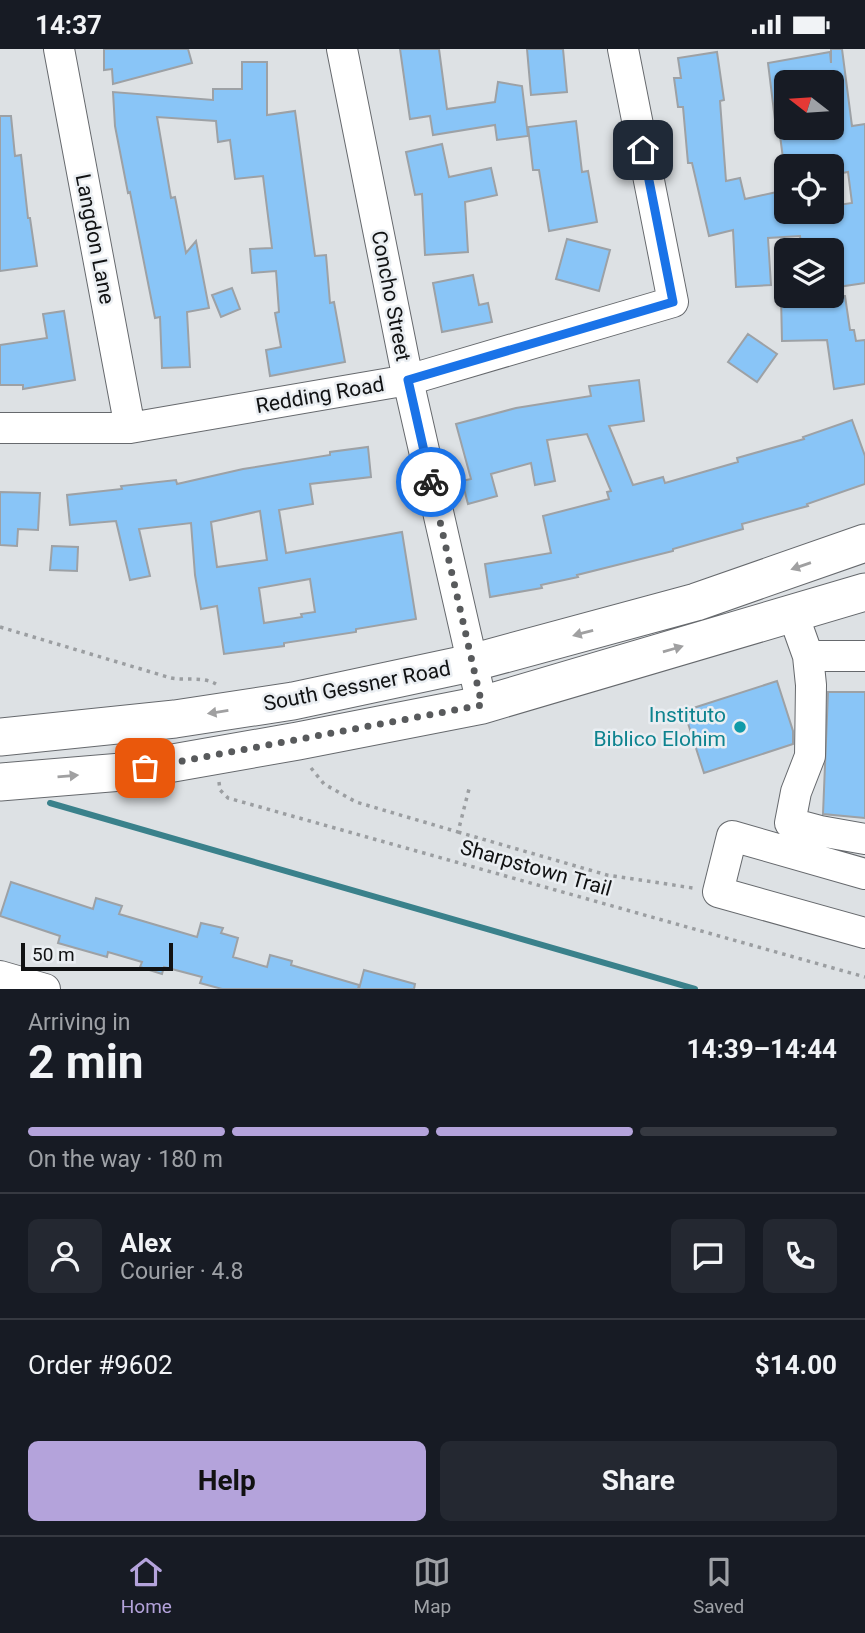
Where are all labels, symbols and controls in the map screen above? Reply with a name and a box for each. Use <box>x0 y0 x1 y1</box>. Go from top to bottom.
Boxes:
text: 14:37 <box>35 10 102 40</box>
north arrow <box>774 70 844 140</box>
map controls <box>774 70 844 308</box>
pin <box>613 120 673 180</box>
icon: home <box>624 131 662 169</box>
button: locate <box>774 154 844 224</box>
street label: Langdon Lane <box>71 172 119 306</box>
street label: Concho Street <box>367 229 415 363</box>
button: layers <box>774 238 844 308</box>
street label: Redding Road <box>254 372 386 418</box>
courier <box>396 447 466 517</box>
icon: bike <box>412 463 450 501</box>
one-way arrow <box>790 561 811 572</box>
one-way arrow <box>572 628 594 639</box>
one-way arrow <box>663 644 684 654</box>
street label: South Gessner Road <box>261 656 453 716</box>
place label: Instituto Biblico Elohim <box>594 703 726 751</box>
one-way arrow <box>207 707 229 718</box>
marker: Instituto Biblico Elohim <box>732 719 748 735</box>
pin <box>115 738 175 798</box>
icon: bag <box>126 749 164 787</box>
one-way arrow <box>57 770 79 781</box>
street label: Sharpstown Trail <box>458 835 614 901</box>
scale bar <box>21 940 173 972</box>
text: 50 m <box>32 943 75 966</box>
text: Arriving in <box>28 1009 131 1036</box>
text: 14:39–14:44 <box>687 1034 837 1064</box>
text: 2 min <box>28 1035 144 1089</box>
text: On the way · 180 m <box>28 1146 223 1173</box>
button: person <box>28 1219 102 1293</box>
button: chat <box>671 1219 745 1293</box>
button: phone <box>763 1219 837 1293</box>
text: Alex <box>120 1228 172 1258</box>
text: Courier · 4.8 <box>120 1258 243 1285</box>
text: Order #9602 <box>28 1350 173 1380</box>
text: $14.00 <box>755 1350 837 1380</box>
button: Help <box>28 1441 426 1521</box>
button: Share <box>440 1441 837 1521</box>
tab: Home <box>121 1553 172 1618</box>
tab: Map <box>413 1553 451 1618</box>
tab: Saved <box>693 1553 744 1618</box>

